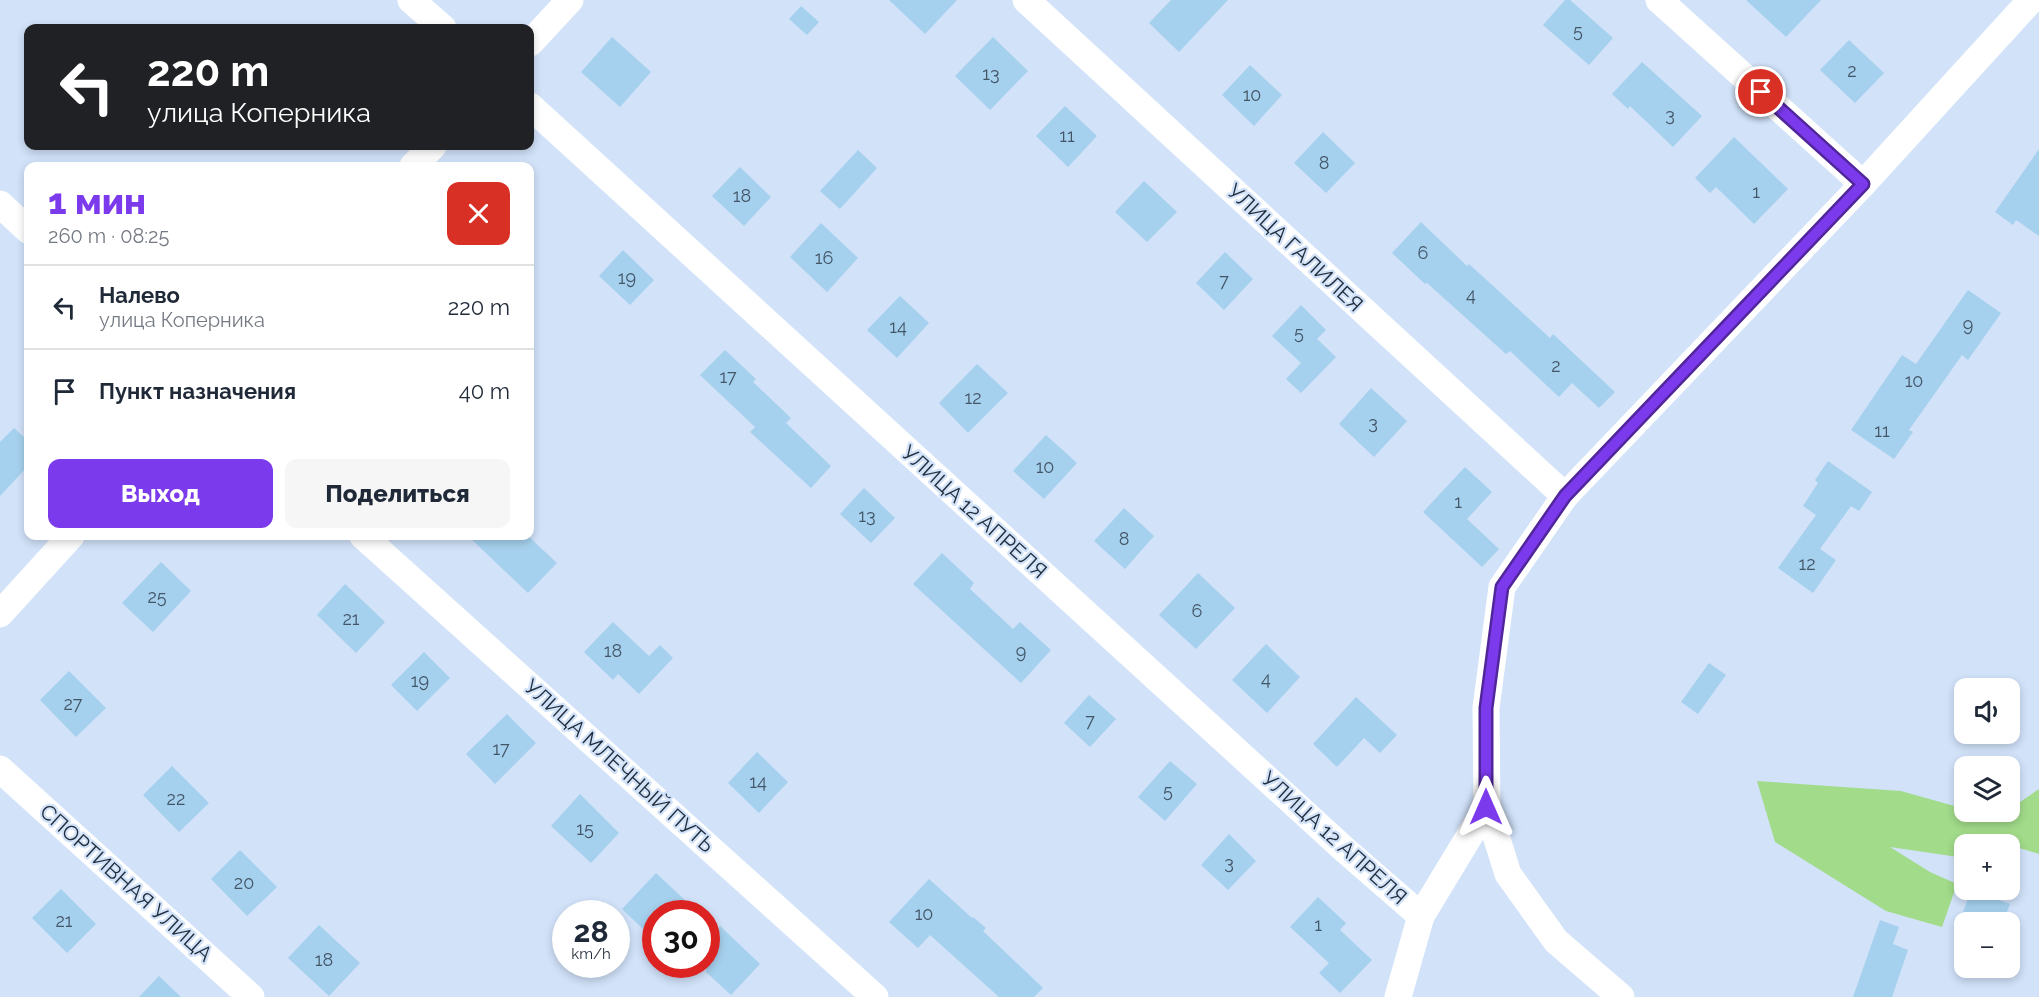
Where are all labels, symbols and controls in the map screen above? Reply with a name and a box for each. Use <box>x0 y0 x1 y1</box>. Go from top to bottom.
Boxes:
house number: 5 <box>1573 20 1583 41</box>
text: 220 m <box>147 47 269 96</box>
icon: left <box>48 48 126 126</box>
house number: 2 <box>1847 60 1857 81</box>
house number: 13 <box>982 63 1000 84</box>
pin <box>1735 66 1786 117</box>
icon: arrive <box>1744 75 1777 108</box>
house number: 10 <box>1243 84 1261 105</box>
text: улица Коперника <box>147 97 371 128</box>
house number: 3 <box>1665 104 1675 125</box>
house number: 11 <box>1059 125 1075 146</box>
house number: 8 <box>1319 152 1329 173</box>
street label: УЛИЦА ГАЛИЛЕЯ <box>1222 178 1368 317</box>
text: 1 мин <box>48 180 146 222</box>
house number: 1 <box>1752 181 1760 202</box>
button: close <box>447 182 510 245</box>
house number: 18 <box>733 185 751 206</box>
text: 260 m · 08:25 <box>48 224 169 248</box>
house number: 6 <box>1418 242 1429 263</box>
house number: 16 <box>815 247 833 268</box>
house number: 19 <box>618 267 636 288</box>
house number: 7 <box>1219 270 1229 291</box>
text: Налево <box>99 282 180 308</box>
house number: 4 <box>1466 284 1476 305</box>
icon: left <box>48 291 81 324</box>
text: 220 m <box>448 294 510 320</box>
text: улица Коперника <box>99 308 265 332</box>
house number: 9 <box>1963 314 1973 335</box>
house number: 14 <box>889 316 907 337</box>
house number: 5 <box>1294 322 1304 343</box>
house number: 2 <box>1551 355 1561 376</box>
house number: 17 <box>719 366 737 387</box>
house number: 10 <box>1905 370 1923 391</box>
icon: arrive <box>48 375 81 408</box>
text: Пункт назначения <box>99 378 296 404</box>
text: 40 m <box>459 378 510 404</box>
house number: 12 <box>964 387 982 408</box>
house number: 3 <box>1368 412 1378 433</box>
house number: 11 <box>1874 420 1890 441</box>
street label: УЛИЦА 12 АПРЕЛЯ <box>897 440 1052 583</box>
house number: 10 <box>1036 456 1054 477</box>
button: Выход <box>48 459 273 528</box>
button: Поделиться <box>285 459 510 528</box>
house number: 1 <box>1454 491 1462 512</box>
house number: 13 <box>858 505 876 526</box>
house number: 8 <box>1119 528 1129 549</box>
house number: 12 <box>1798 553 1816 574</box>
house number: 25 <box>147 586 167 607</box>
house number: 6 <box>1192 600 1203 621</box>
house number: 21 <box>342 608 360 629</box>
house number: 18 <box>604 640 622 661</box>
house number: 9 <box>1016 641 1026 662</box>
house number: 4 <box>1261 668 1271 689</box>
house number: 19 <box>411 670 429 691</box>
street label: УЛИЦА МЛЕЧНЫЙ ПУТЬ <box>519 674 719 857</box>
map controls <box>1954 678 2020 978</box>
button: sound <box>1954 678 2020 744</box>
house number: 27 <box>63 693 83 714</box>
house number: 7 <box>1085 710 1095 731</box>
house number: 17 <box>492 738 510 759</box>
button: layers <box>1954 756 2020 822</box>
street label: УЛИЦА 12 АПРЕЛЯ <box>1257 766 1412 909</box>
house number: 14 <box>749 771 767 792</box>
position arrow <box>1454 775 1518 839</box>
house number: 5 <box>1163 780 1173 801</box>
house number: 22 <box>167 788 185 809</box>
street label: СПОРТИВНАЯ УЛИЦА <box>35 799 218 967</box>
house number: 15 <box>576 818 594 839</box>
button: + <box>1954 834 2020 900</box>
house number: 3 <box>1224 852 1234 873</box>
house number: 20 <box>234 872 254 893</box>
speed limit sign: 30 <box>642 900 720 978</box>
house number: 10 <box>915 903 933 924</box>
house number: 21 <box>55 910 73 931</box>
button: − <box>1954 912 2020 978</box>
text: 28 <box>573 914 609 949</box>
house number: 1 <box>1314 914 1322 935</box>
text: km/h <box>571 945 611 963</box>
house number: 18 <box>315 949 333 970</box>

